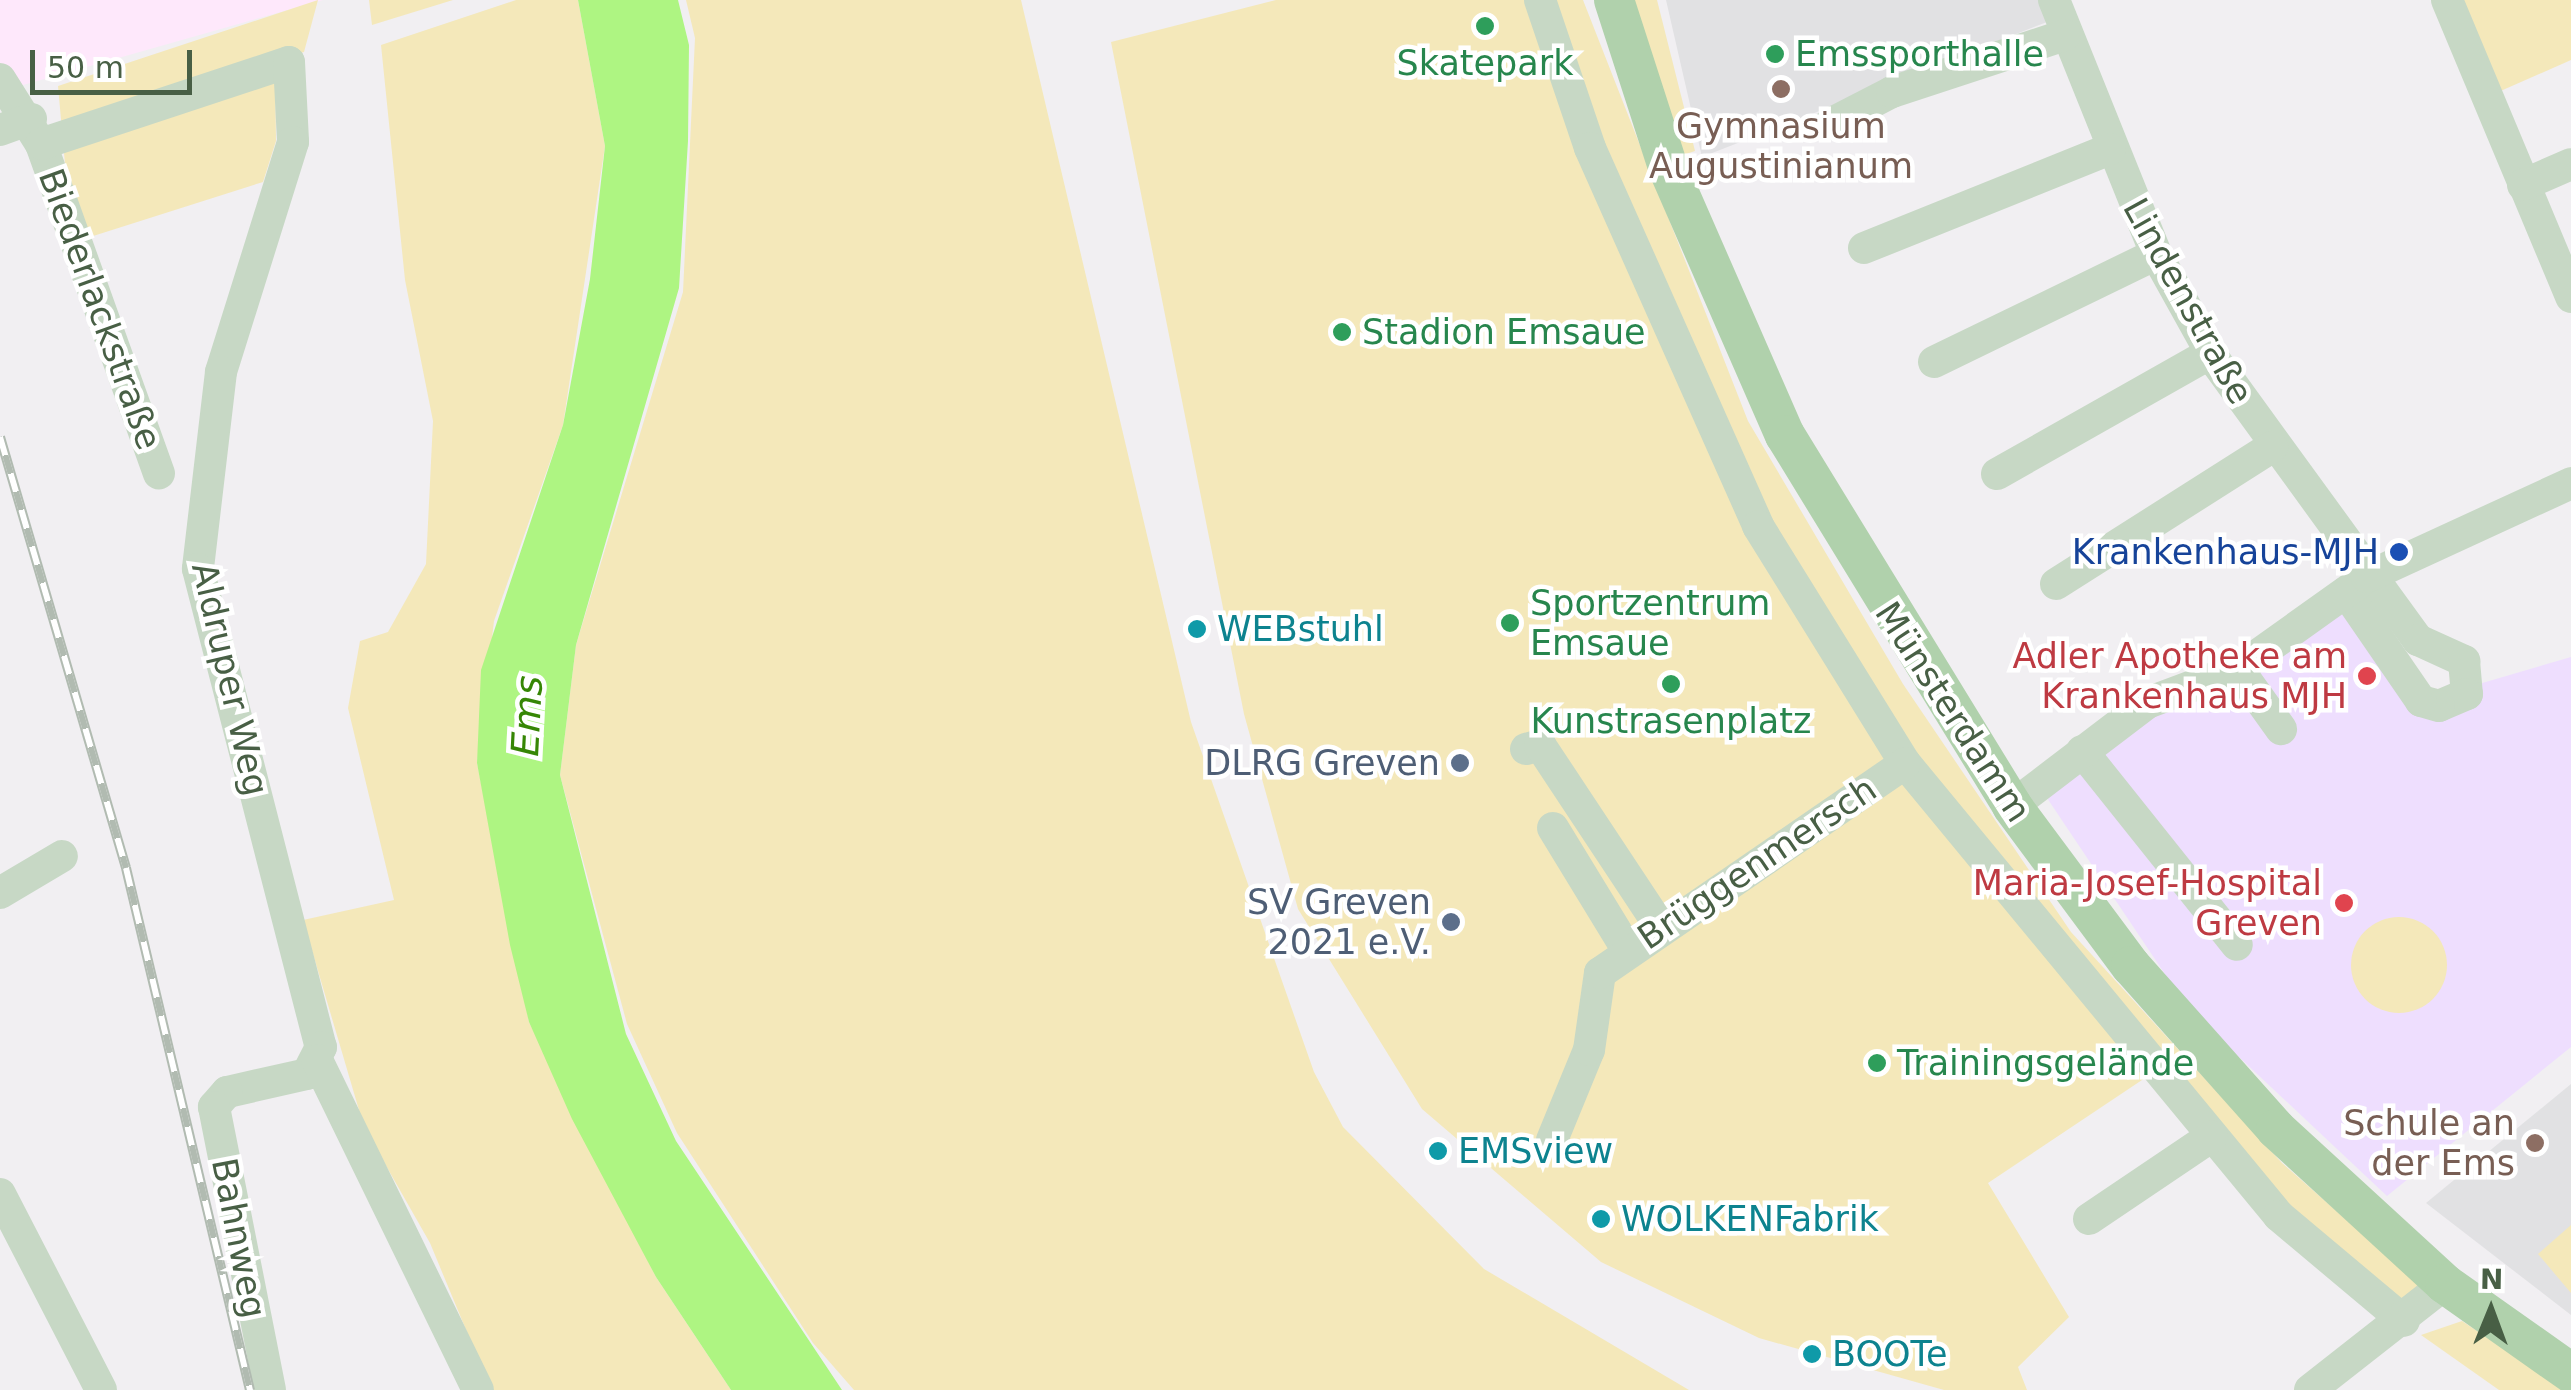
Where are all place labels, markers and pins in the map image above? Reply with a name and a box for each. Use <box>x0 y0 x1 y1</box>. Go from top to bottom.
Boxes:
marker: Skatepark <box>1474 15 1496 37</box>
place label: Emssporthalle <box>1795 33 2044 75</box>
place label: Skatepark <box>1397 42 1573 84</box>
marker: Emssporthalle <box>1764 43 1786 65</box>
marker: Gymnasium Augustinianum <box>1770 78 1792 100</box>
place label: Gymnasium Augustinianum <box>1649 105 1913 187</box>
place label: Stadion Emsaue <box>1362 311 1646 353</box>
marker: Stadion Emsaue <box>1331 321 1353 343</box>
place label: Krankenhaus-MJH <box>2072 531 2379 573</box>
marker: Krankenhaus-MJH <box>2388 541 2410 563</box>
place label: Sportzentrum Emsaue <box>1530 582 1770 664</box>
place label: WEBstuhl <box>1217 608 1384 650</box>
marker: Sportzentrum Emsaue <box>1499 612 1521 634</box>
marker: WEBstuhl <box>1186 618 1208 640</box>
place label: Adler Apotheke am Krankenhaus MJH <box>2012 635 2347 717</box>
marker: Adler Apotheke am Krankenhaus MJH <box>2356 665 2378 687</box>
marker: Kunstrasenplatz <box>1660 673 1682 695</box>
place label: Kunstrasenplatz <box>1531 700 1811 742</box>
place label: DLRG Greven <box>1204 742 1440 784</box>
marker: DLRG Greven <box>1449 752 1471 774</box>
place label: Maria-Josef-Hospital Greven <box>1973 862 2322 944</box>
place label: SV Greven 2021 e.V. <box>1247 881 1431 963</box>
marker: Maria-Josef-Hospital Greven <box>2331 890 2357 916</box>
marker: SV Greven 2021 e.V. <box>1440 911 1462 933</box>
place label: Trainingsgelände <box>1897 1042 2194 1084</box>
marker: Trainingsgelände <box>1866 1052 1888 1074</box>
place label: Schule an der Ems <box>2343 1102 2515 1184</box>
place label: EMSview <box>1458 1130 1613 1172</box>
marker: Schule an der Ems <box>2524 1132 2546 1154</box>
marker: EMSview <box>1427 1140 1449 1162</box>
place label: WOLKENFabrik <box>1621 1198 1879 1240</box>
marker: WOLKENFabrik <box>1590 1208 1612 1230</box>
place label: BOOTe <box>1832 1333 1947 1375</box>
marker: BOOTe <box>1801 1343 1823 1365</box>

